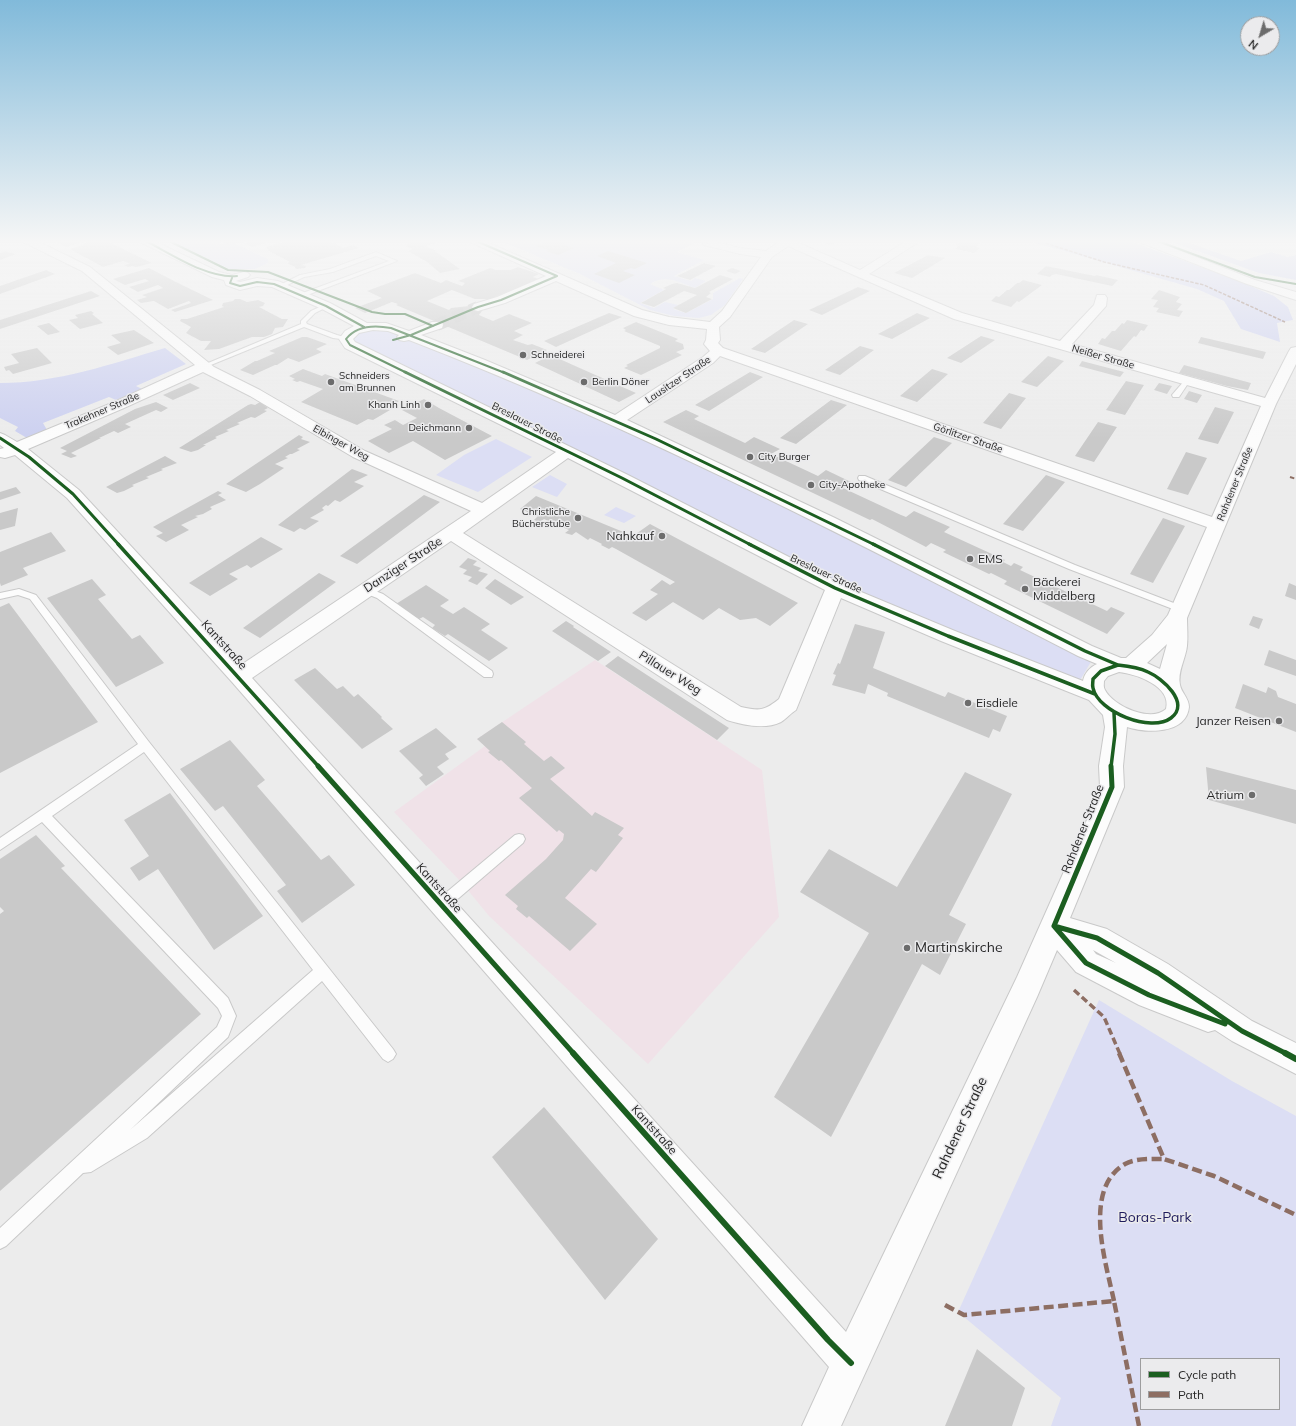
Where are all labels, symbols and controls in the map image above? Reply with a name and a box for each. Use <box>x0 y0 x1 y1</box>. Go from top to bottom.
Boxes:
north arrow <box>1240 16 1280 56</box>
text: N <box>1246 37 1261 53</box>
street label: Neißer Straße <box>1070 342 1136 372</box>
place label: Schneiderei <box>531 349 585 361</box>
marker: Schneiderei <box>518 350 528 360</box>
street label: Lausitzer Straße <box>643 354 713 406</box>
place label: Schneiders am Brunnen <box>339 370 396 394</box>
place label: Berlin Döner <box>592 376 649 388</box>
marker: Schneiders am Brunnen <box>326 377 336 387</box>
marker: Berlin Döner <box>579 377 589 387</box>
street label: Trakehner Straße <box>63 390 141 432</box>
place label: Khanh Linh <box>368 399 420 411</box>
marker: Khanh Linh <box>423 400 433 410</box>
street label: Breslauer Straße <box>490 400 564 446</box>
street label: Görlitzer Straße <box>932 420 1004 456</box>
place label: Deichmann <box>408 422 461 434</box>
street label: Elbinger Weg <box>311 423 371 463</box>
marker: Deichmann <box>464 423 474 433</box>
street label: Rahdener Straße <box>1215 445 1255 523</box>
place label: City Burger <box>758 451 810 463</box>
marker: City Burger <box>745 452 755 462</box>
place label: City-Apotheke <box>819 479 885 491</box>
marker: City-Apotheke <box>806 480 816 490</box>
place label: Christliche Bücherstube <box>512 506 570 530</box>
marker: Christliche Bücherstube <box>573 513 583 523</box>
place label: Nahkauf <box>607 529 654 543</box>
marker: Nahkauf <box>657 531 667 541</box>
street label: Danziger Straße <box>361 534 445 596</box>
street label: Breslauer Straße <box>788 552 864 596</box>
place label: EMS <box>978 552 1003 566</box>
marker: EMS <box>965 554 975 564</box>
place label: Bäckerei Middelberg <box>1033 575 1095 603</box>
marker: Bäckerei Middelberg <box>1020 584 1030 594</box>
street label: Kantstraße <box>198 617 250 673</box>
street label: Pillauer Weg <box>636 648 704 698</box>
place label: Eisdiele <box>976 696 1018 710</box>
marker: Eisdiele <box>963 698 973 708</box>
place label: Janzer Reisen <box>1196 714 1271 728</box>
marker: Janzer Reisen <box>1274 716 1284 726</box>
street label: Rahdener Straße <box>1059 782 1107 876</box>
place label: Atrium <box>1206 788 1244 802</box>
marker: Atrium <box>1247 790 1257 800</box>
street label: Kantstraße <box>413 860 465 916</box>
place label: Martinskirche <box>915 940 1003 956</box>
marker: Martinskirche <box>902 943 912 953</box>
street label: Rahdener Straße <box>929 1074 991 1182</box>
street label: Kantstraße <box>628 1102 680 1158</box>
park label: Boras-Park <box>1118 1210 1192 1226</box>
legend <box>1140 1358 1280 1410</box>
text: Cycle path <box>1178 1367 1236 1382</box>
text: Path <box>1178 1387 1204 1402</box>

